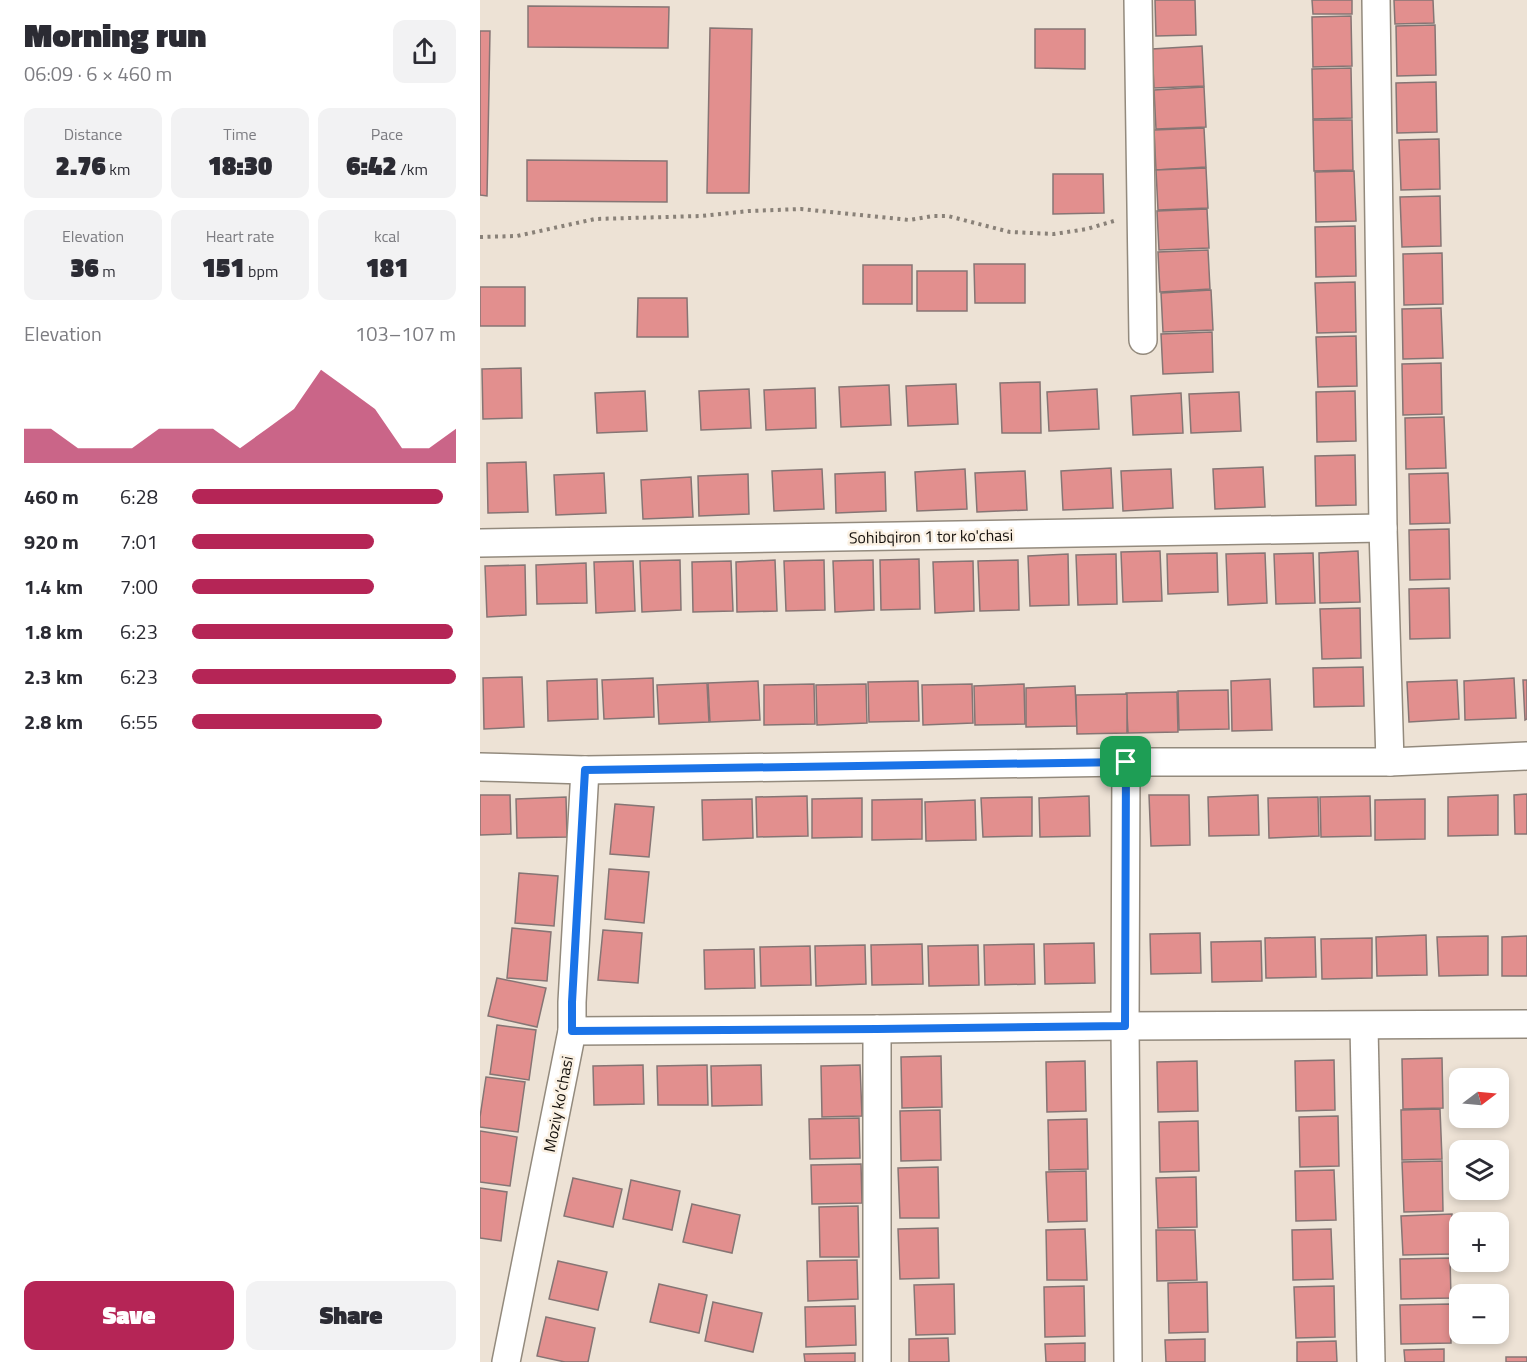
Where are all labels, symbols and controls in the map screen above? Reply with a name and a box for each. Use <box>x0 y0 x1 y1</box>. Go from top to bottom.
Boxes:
text: Morning run <box>24 10 206 60</box>
button: share <box>393 20 456 83</box>
text: 06:09 · 6 × 460 m <box>24 58 172 89</box>
text: Distance <box>64 122 122 146</box>
text: Time <box>223 122 257 146</box>
text: Pace <box>371 122 403 146</box>
text: 2.76 <box>56 146 106 185</box>
text: 18:30 <box>208 146 272 185</box>
text: 6:42 <box>346 146 397 185</box>
text: km <box>106 157 130 181</box>
text: /km <box>397 157 428 181</box>
text: Elevation <box>62 224 124 248</box>
text: Heart rate <box>206 224 274 248</box>
text: kcal <box>374 224 400 248</box>
text: 36 <box>70 248 99 287</box>
text: 151 <box>202 248 245 287</box>
text: 181 <box>366 248 408 287</box>
text: m <box>99 259 116 283</box>
text: bpm <box>245 259 278 283</box>
text: Elevation <box>24 318 102 349</box>
text: 103–107 m <box>355 318 456 349</box>
text: 460 m <box>24 481 79 512</box>
text: 6:28 <box>120 481 158 512</box>
street label: Sohibqiron 1 tor ko'chasi <box>849 523 1013 549</box>
text: 920 m <box>24 526 79 557</box>
text: 7:01 <box>120 526 158 557</box>
text: 1.4 km <box>24 571 83 602</box>
text: 7:00 <box>120 571 158 602</box>
text: 1.8 km <box>24 616 83 647</box>
text: 6:23 <box>120 616 158 647</box>
text: 2.3 km <box>24 661 83 692</box>
text: 6:23 <box>120 661 158 692</box>
text: 2.8 km <box>24 706 83 737</box>
text: 6:55 <box>120 706 158 737</box>
pin <box>1100 736 1151 787</box>
icon: arrive <box>1109 745 1142 778</box>
street label: Moziy ko‘chasi <box>537 1054 579 1154</box>
north arrow <box>1449 1068 1509 1128</box>
map controls <box>1449 1068 1509 1344</box>
button: layers <box>1449 1140 1509 1200</box>
button: + <box>1449 1212 1509 1272</box>
button: Save <box>24 1281 234 1350</box>
button: Share <box>246 1281 456 1350</box>
button: − <box>1449 1284 1509 1344</box>

